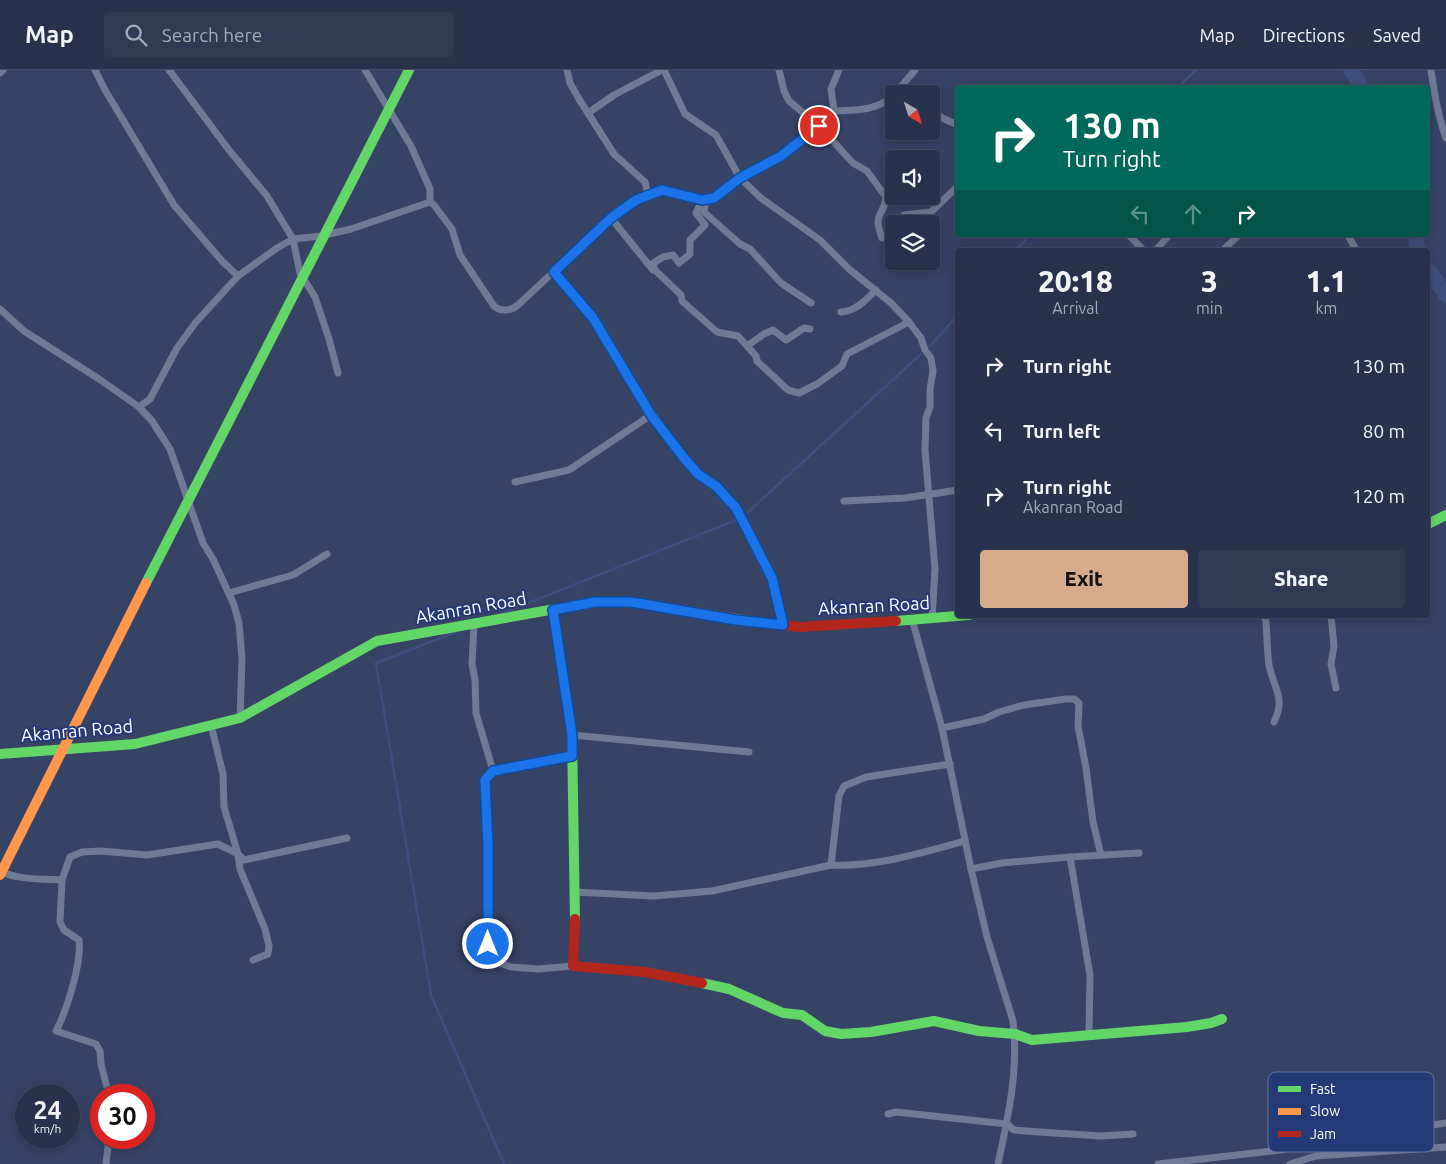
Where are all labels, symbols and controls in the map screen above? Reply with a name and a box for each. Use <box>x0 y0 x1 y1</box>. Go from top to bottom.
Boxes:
search box <box>104 12 454 57</box>
text: Map <box>25 21 74 48</box>
icon: search <box>122 21 150 49</box>
text: Search here <box>162 24 262 46</box>
text: Map <box>1199 25 1235 45</box>
text: Directions <box>1263 25 1345 45</box>
text: Saved <box>1373 25 1421 45</box>
north arrow <box>885 85 940 140</box>
map controls <box>885 85 940 270</box>
pin <box>798 105 840 147</box>
icon: right <box>980 105 1045 170</box>
text: 130 m <box>1063 105 1161 145</box>
icon: arrive <box>805 112 833 140</box>
text: Turn right <box>1063 146 1161 171</box>
button: sound <box>885 150 940 205</box>
icon: left <box>1126 200 1154 228</box>
icon: ahead <box>1179 200 1207 228</box>
icon: right <box>1232 200 1260 228</box>
button: layers <box>885 215 940 270</box>
text: 20:18 <box>1038 264 1113 298</box>
text: 3 <box>1201 264 1218 298</box>
text: 1.1 <box>1306 264 1347 298</box>
text: Arrival <box>1052 299 1099 317</box>
text: min <box>1196 299 1223 317</box>
text: km <box>1315 299 1337 317</box>
icon: right <box>980 352 1008 380</box>
text: Turn right <box>1023 355 1111 377</box>
text: 130 m <box>1352 355 1405 377</box>
icon: left <box>980 417 1008 445</box>
text: Turn left <box>1023 420 1101 442</box>
text: 80 m <box>1363 420 1405 442</box>
text: Turn right <box>1023 476 1111 498</box>
icon: right <box>980 482 1008 510</box>
text: 120 m <box>1352 485 1405 507</box>
text: Akanran Road <box>1023 498 1123 516</box>
button: Exit <box>980 550 1188 608</box>
button: Share <box>1198 550 1405 608</box>
street label: Akanran Road <box>414 587 528 627</box>
street label: Akanran Road <box>817 592 931 618</box>
street label: Akanran Road <box>20 715 134 745</box>
position arrow <box>461 917 513 969</box>
legend <box>1268 1072 1434 1152</box>
text: Fast <box>1310 1081 1336 1097</box>
speed limit sign: 30 <box>90 1084 155 1149</box>
text: 24 <box>33 1096 62 1124</box>
text: Slow <box>1310 1103 1340 1119</box>
text: km/h <box>34 1122 61 1135</box>
text: Jam <box>1310 1126 1336 1142</box>

